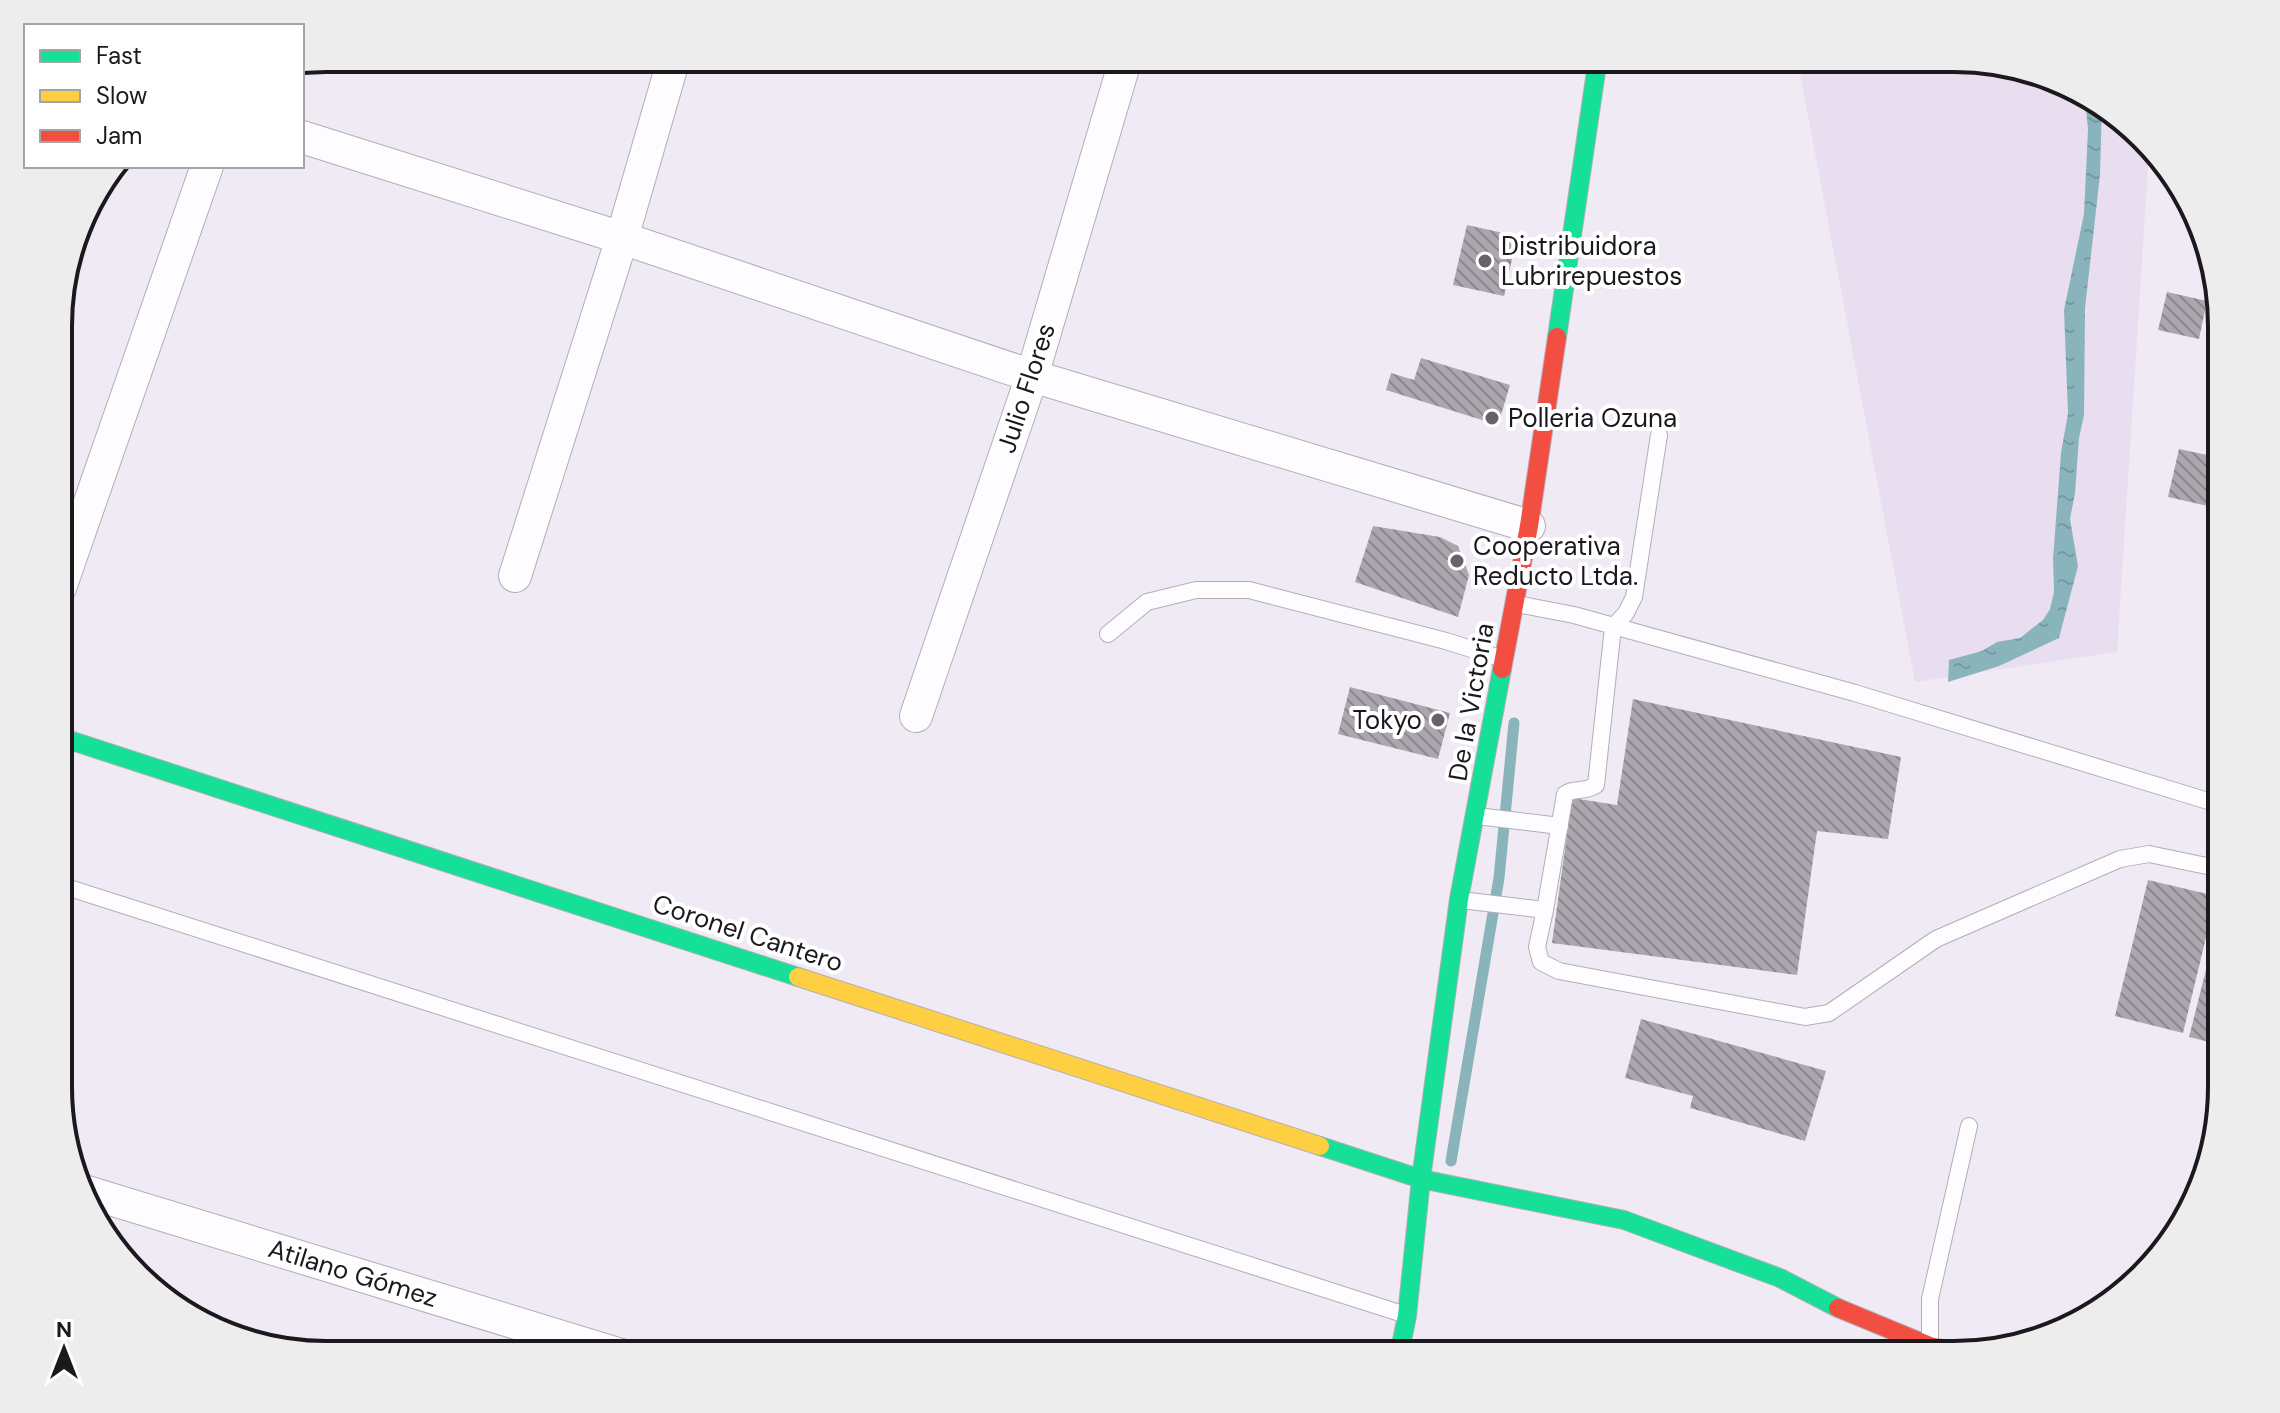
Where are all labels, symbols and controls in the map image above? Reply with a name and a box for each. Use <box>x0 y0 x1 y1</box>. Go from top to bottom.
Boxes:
legend <box>24 24 304 168</box>
text: Fast <box>96 40 142 71</box>
text: Slow <box>96 80 147 111</box>
text: Jam <box>96 120 142 151</box>
place label: Distribuidora Lubrirepuestos <box>1501 229 1682 293</box>
marker: Distribuidora Lubrirepuestos <box>1476 252 1494 270</box>
street label: Julio Flores <box>989 319 1063 457</box>
place label: Polleria Ozuna <box>1508 401 1677 435</box>
marker: Polleria Ozuna <box>1483 409 1501 427</box>
place label: Cooperativa Reducto Ltda. <box>1473 529 1638 593</box>
marker: Cooperativa Reducto Ltda. <box>1448 552 1466 570</box>
street label: De la Victoria <box>1440 620 1502 784</box>
place label: Tokyo <box>1353 703 1422 737</box>
marker: Tokyo <box>1429 711 1447 729</box>
street label: Coronel Cantero <box>649 886 847 980</box>
street label: Atilano Gómez <box>264 1231 442 1315</box>
north arrow <box>24 1309 104 1389</box>
text: N <box>56 1315 72 1344</box>

